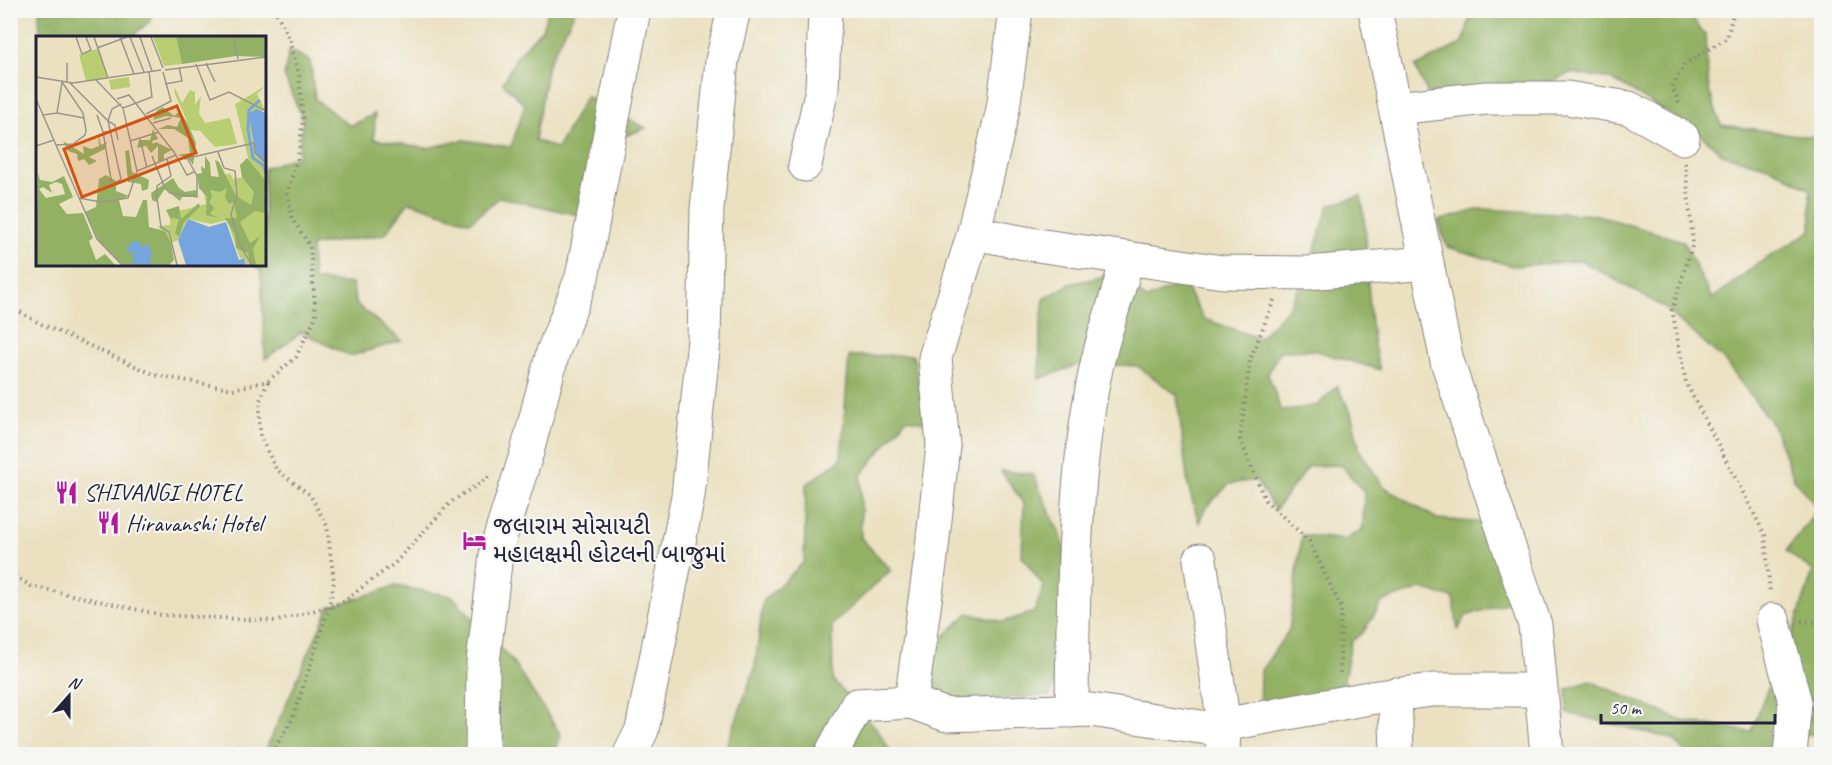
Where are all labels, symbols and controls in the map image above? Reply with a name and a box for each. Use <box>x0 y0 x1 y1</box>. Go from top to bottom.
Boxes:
inset map <box>36 36 266 266</box>
place label: SHIVANGI HOTEL <box>84 477 244 507</box>
restaurant icon: SHIVANGI HOTEL <box>53 479 79 505</box>
place label: Hiravanshi Hotel <box>126 508 266 538</box>
restaurant icon: Hiravanshi Hotel <box>95 510 121 536</box>
place label: જલારામ સોસાયટી મહાલ‌ક્ષમી હોટલની બાજુમાં <box>493 511 726 569</box>
hotel icon: જલારામ સોસાયટી મહાલ‌ક્ષમી હોટલની બાજુમાં <box>462 527 488 553</box>
north arrow <box>39 666 99 726</box>
text: N <box>66 672 85 695</box>
scale bar <box>1601 687 1775 725</box>
text: 50 m <box>1610 697 1643 719</box>

